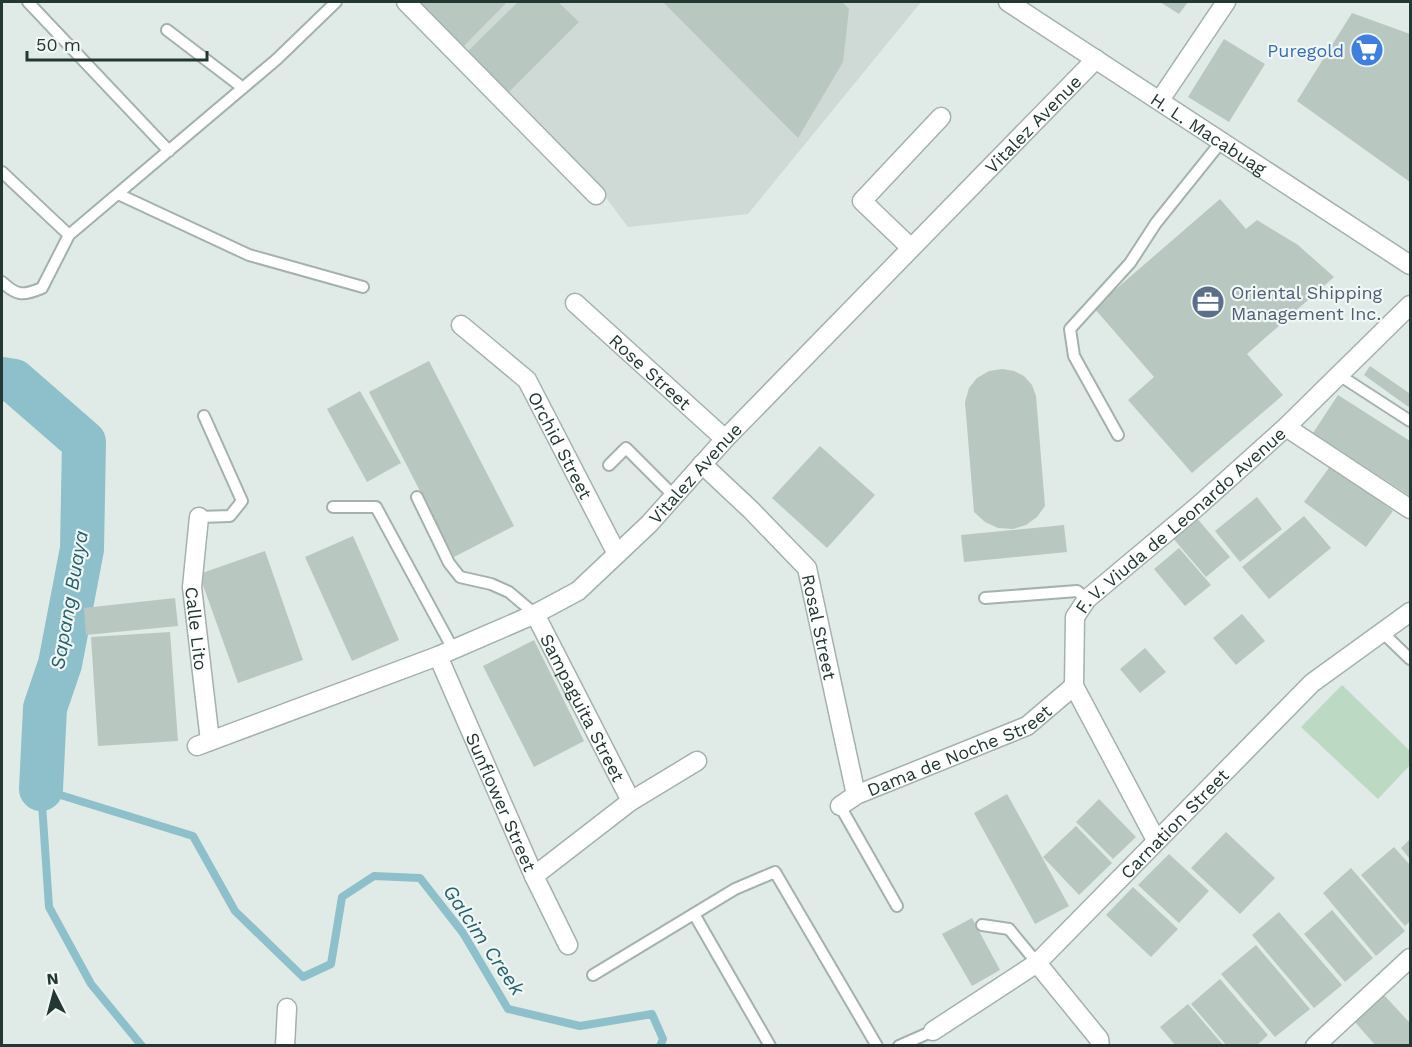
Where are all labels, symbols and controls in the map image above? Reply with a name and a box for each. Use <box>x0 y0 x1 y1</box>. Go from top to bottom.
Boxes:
scale bar <box>27 24 207 62</box>
supermarket icon: Puregold <box>1349 32 1385 68</box>
text: 50 m <box>36 34 81 55</box>
place label: Puregold <box>1267 40 1344 61</box>
street label: Vitalez Avenue <box>980 70 1085 177</box>
street label: H. L. Macabuag <box>1147 88 1271 179</box>
place label: Oriental Shipping Management Inc. <box>1231 282 1383 324</box>
office icon: Oriental Shipping Management Inc. <box>1190 284 1226 320</box>
street label: Rose Street <box>605 329 696 414</box>
street label: Orchid Street <box>524 388 597 503</box>
street label: Vitalez Avenue <box>644 418 746 528</box>
street label: F. V. Viuda de Leonardo Avenue <box>1070 422 1290 617</box>
water label: Sapang Buaya <box>45 529 93 671</box>
street label: Rosal Street <box>798 572 841 682</box>
street label: Calle Lito <box>182 585 212 671</box>
street label: Sampaguita Street <box>536 630 630 785</box>
street label: Dama de Noche Street <box>864 699 1056 800</box>
street label: Sunflower Street <box>462 729 541 875</box>
street label: Carnation Street <box>1116 764 1233 883</box>
water label: Galcim Creek <box>438 880 530 1001</box>
north arrow <box>24 963 84 1023</box>
text: N <box>46 969 59 989</box>

